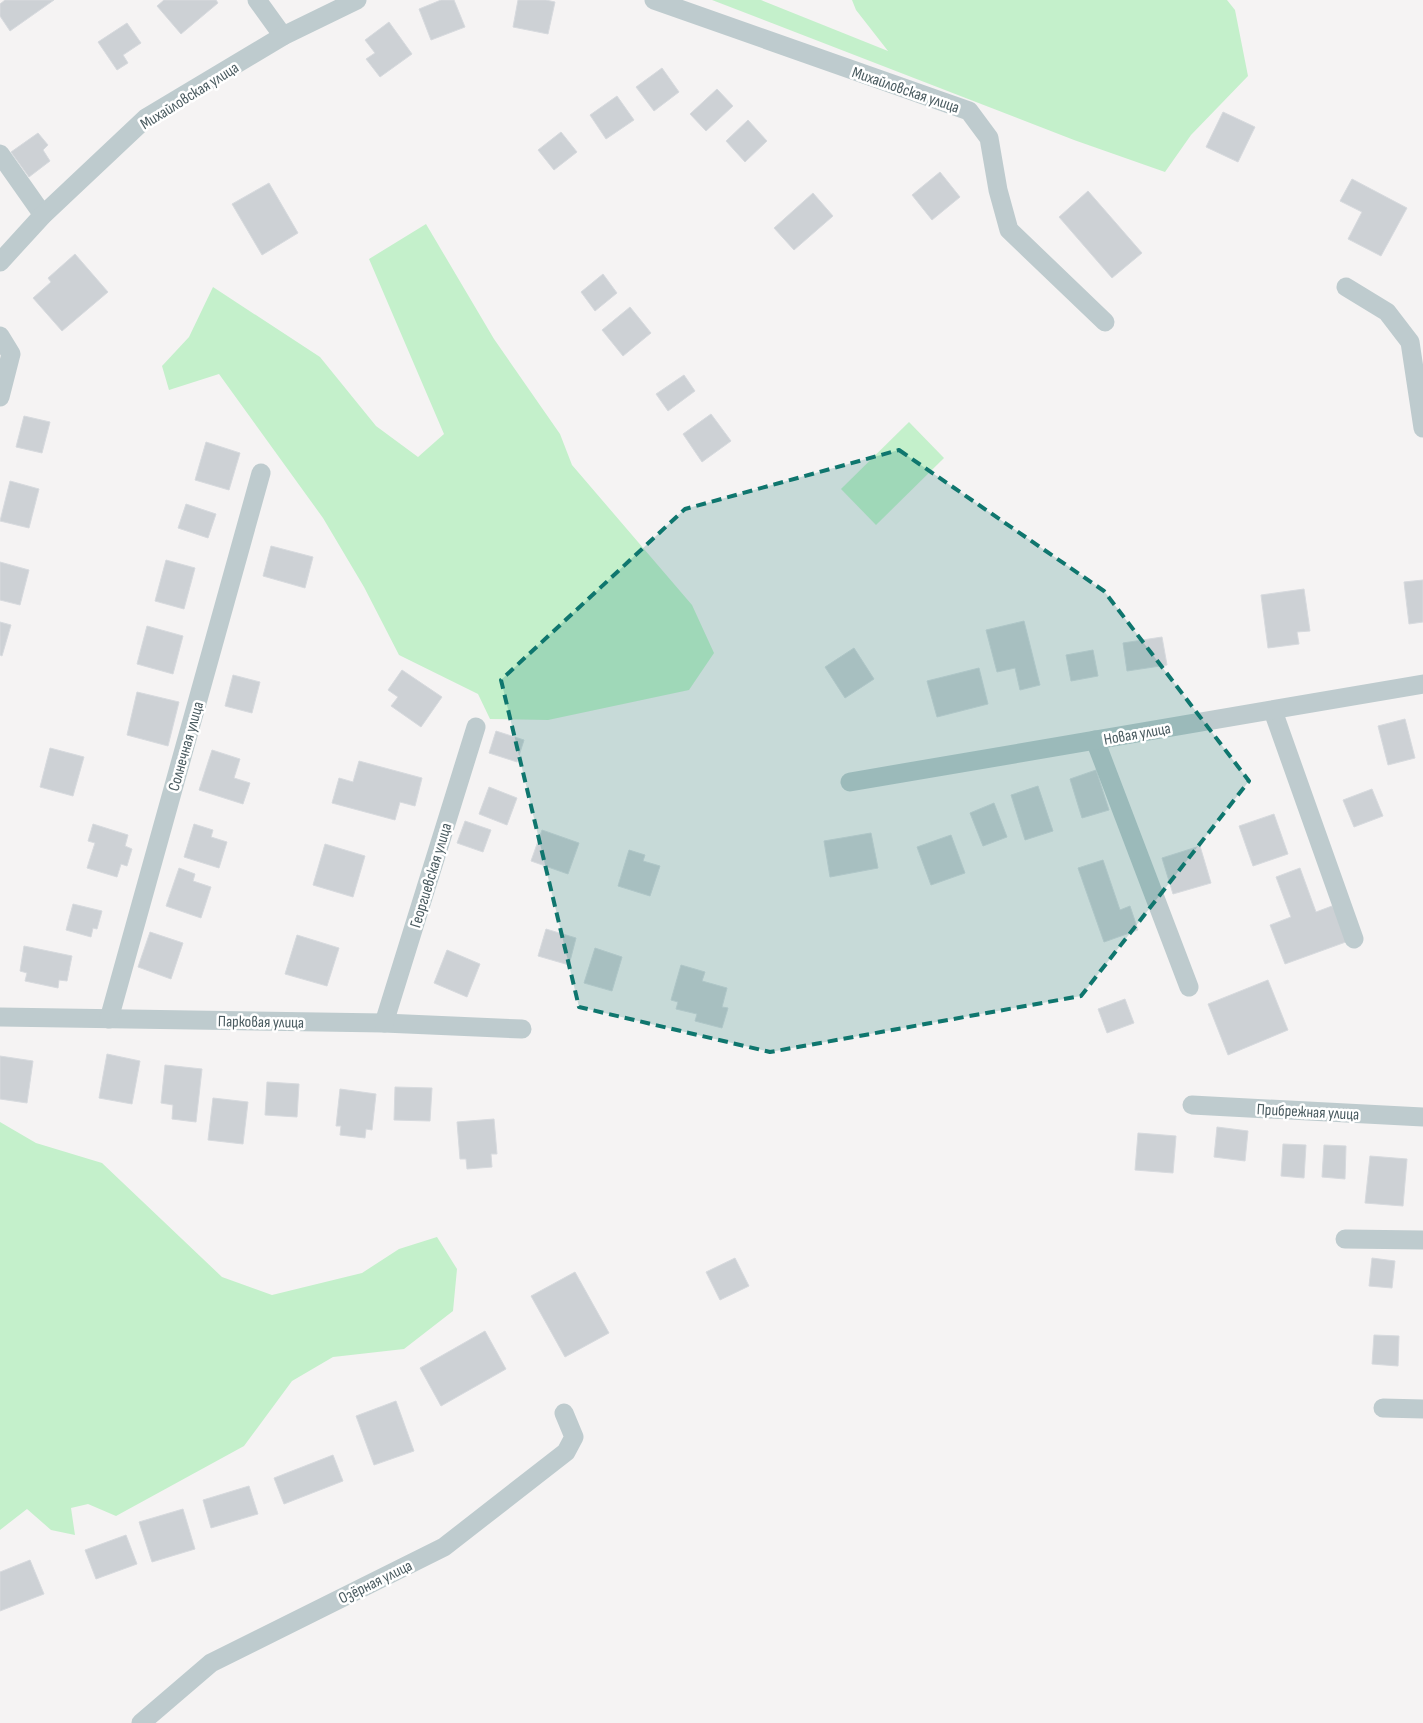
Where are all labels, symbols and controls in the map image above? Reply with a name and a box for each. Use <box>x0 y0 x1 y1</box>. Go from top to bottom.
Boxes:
street label: Михайловская улица <box>137 58 242 134</box>
street label: Михайловская улица <box>849 63 962 118</box>
street label: Солнечная улица <box>165 699 208 793</box>
street label: Новая улица <box>1102 719 1172 750</box>
street label: Георгиевская улица <box>406 821 456 930</box>
street label: Парковая улица <box>218 1012 304 1033</box>
street label: Прибрежная улица <box>1256 1100 1360 1125</box>
street label: Озёрная улица <box>336 1556 416 1608</box>

